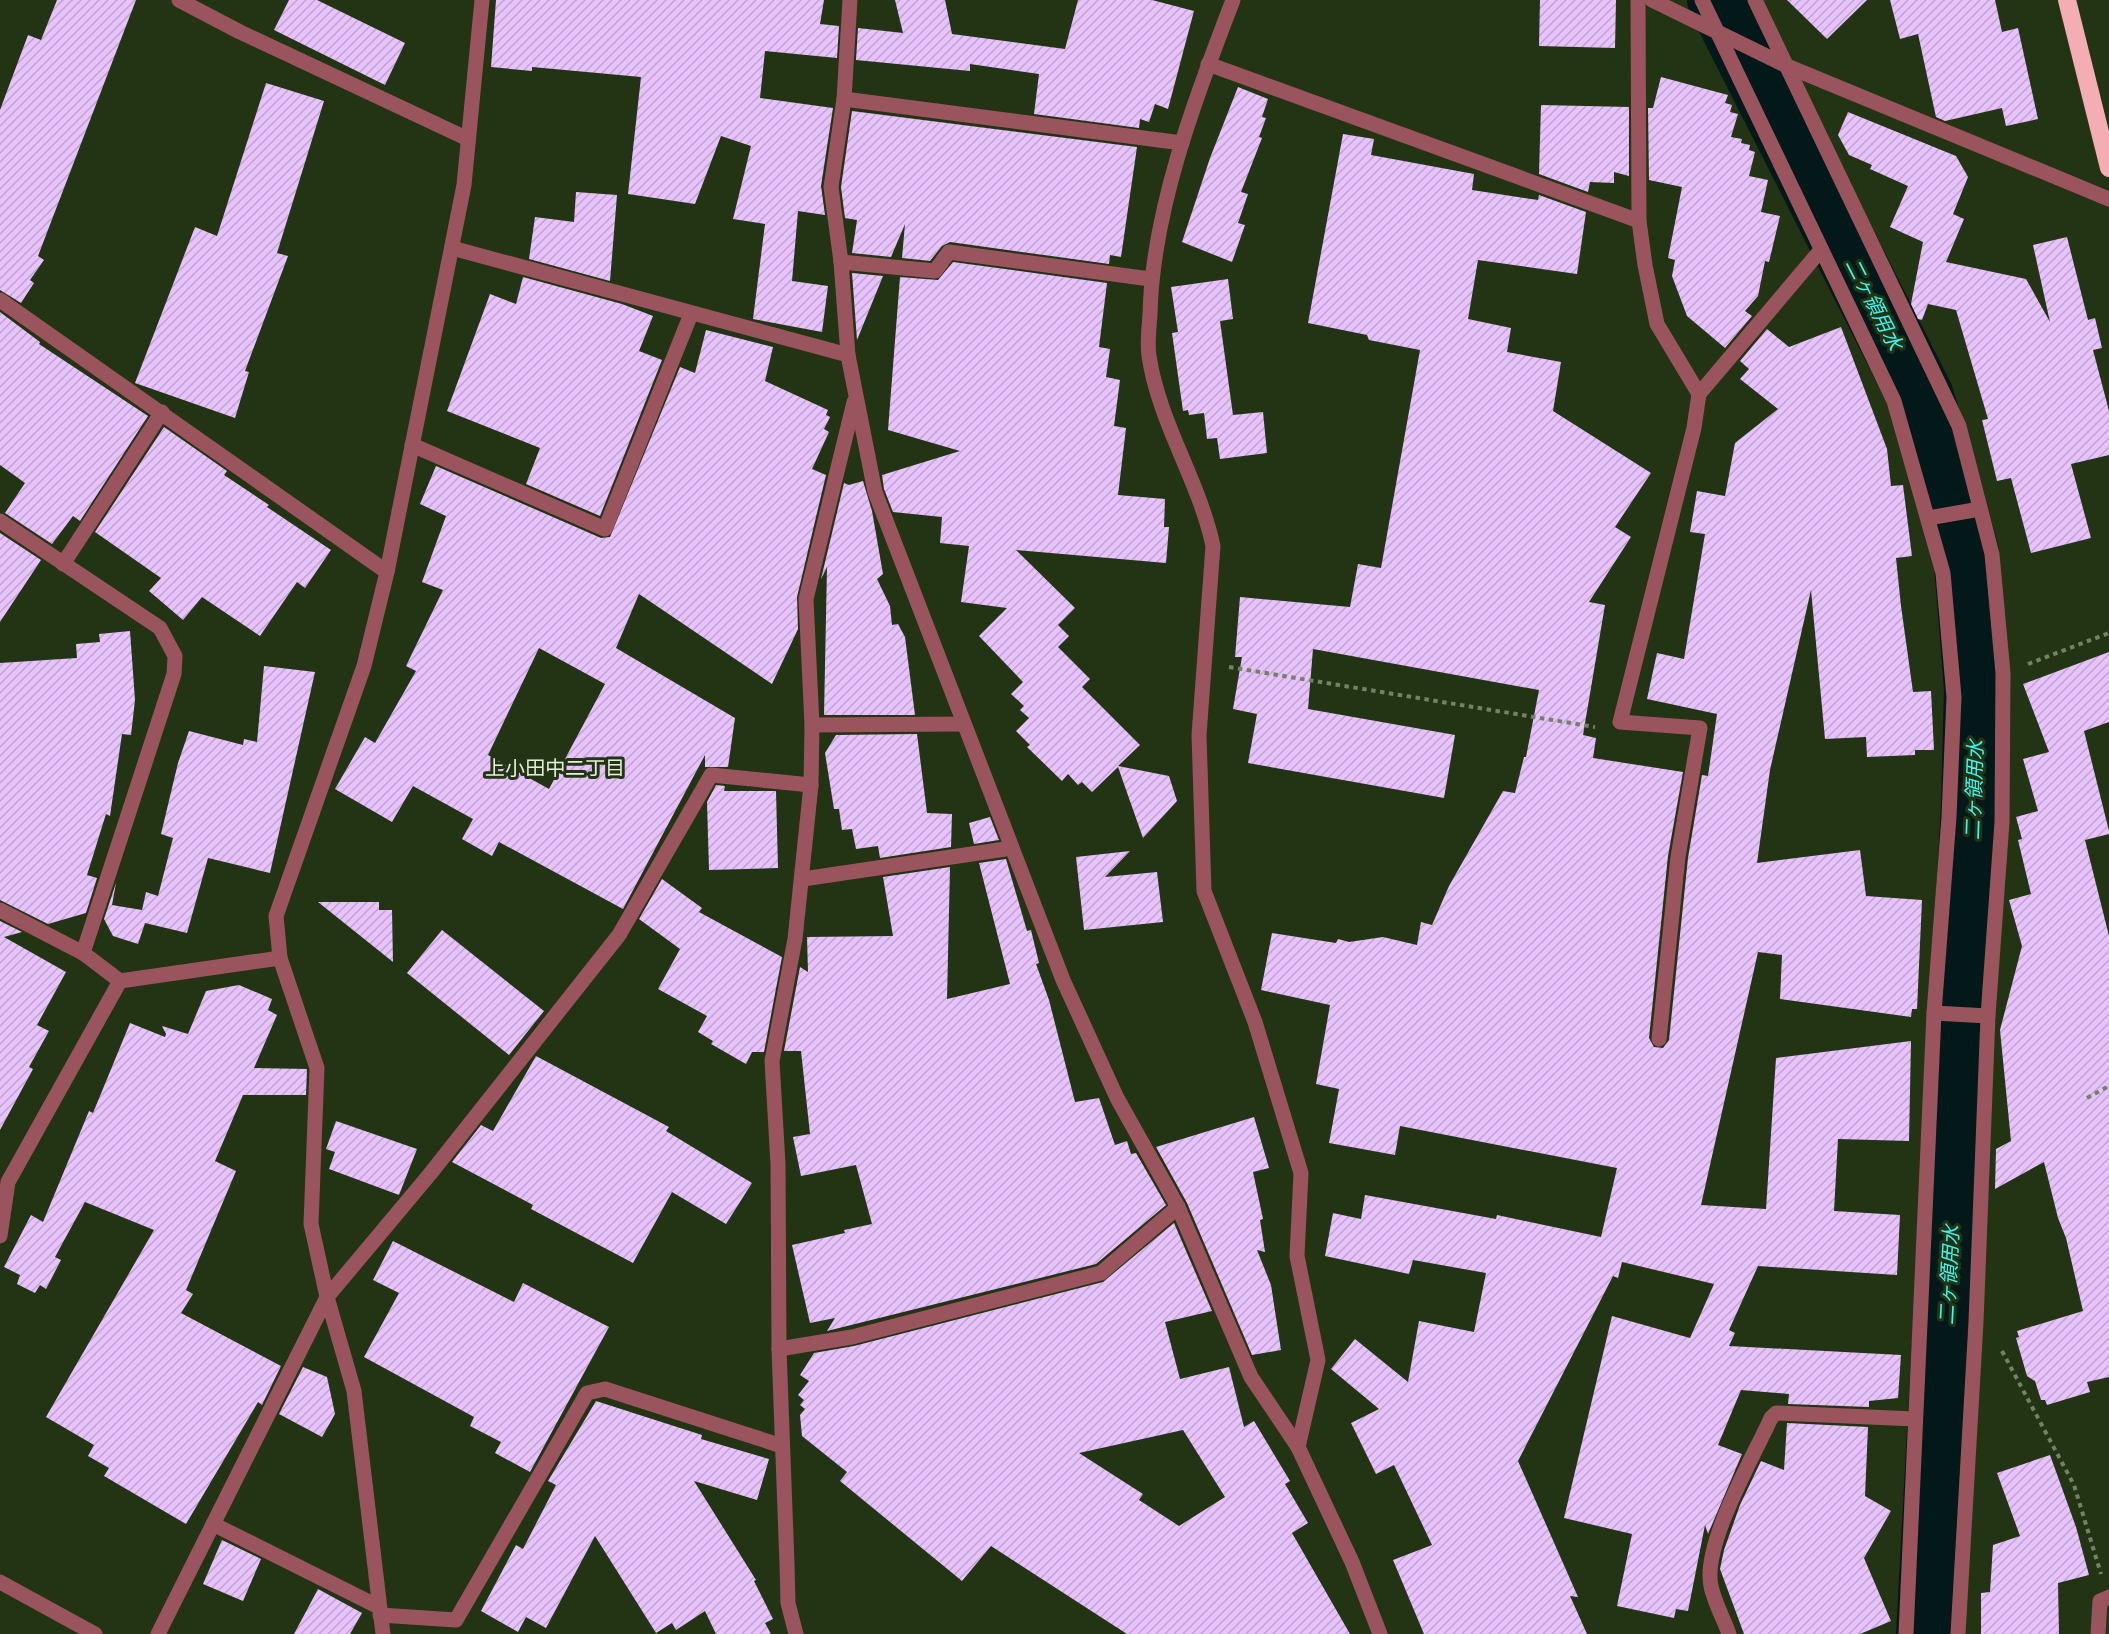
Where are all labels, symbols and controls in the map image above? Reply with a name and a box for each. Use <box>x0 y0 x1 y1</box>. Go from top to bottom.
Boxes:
water label: 二ヶ領用水 <box>1841 254 1908 356</box>
water label: 二ヶ領用水 <box>1960 738 1988 840</box>
district label: 上小田中二丁目 <box>485 756 625 780</box>
water label: 二ヶ領用水 <box>1934 1222 1964 1326</box>

